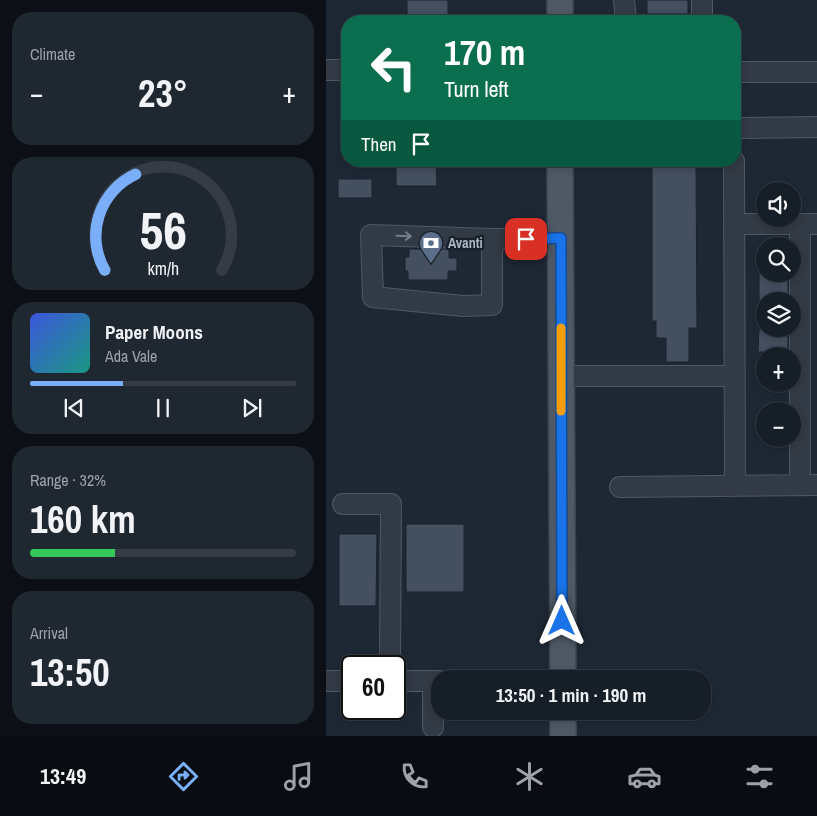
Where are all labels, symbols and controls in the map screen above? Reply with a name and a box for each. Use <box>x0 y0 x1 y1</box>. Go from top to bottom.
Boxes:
text: 170 m <box>444 29 525 76</box>
icon: left <box>361 35 426 100</box>
text: Climate <box>30 43 75 65</box>
text: 23° <box>138 68 188 119</box>
text: − <box>30 74 43 112</box>
text: + <box>283 74 296 112</box>
text: Turn left <box>444 74 509 104</box>
icon: arrive <box>407 130 435 158</box>
text: Then <box>361 131 397 157</box>
map controls <box>756 182 801 447</box>
button: sound <box>756 182 801 227</box>
text: 56 <box>139 195 187 265</box>
pin <box>505 218 547 260</box>
icon: arrive <box>512 225 540 253</box>
bank icon: Avanti <box>418 230 444 264</box>
one-way arrow <box>396 231 412 241</box>
place label: Avanti <box>448 234 483 252</box>
button: search <box>756 237 801 282</box>
text: km/h <box>147 257 179 281</box>
button: layers <box>756 292 801 337</box>
text: Paper Moons <box>105 319 203 345</box>
text: Ada Vale <box>105 345 157 367</box>
button: + <box>756 347 801 392</box>
icon: previous <box>60 394 88 422</box>
icon: pause <box>149 394 177 422</box>
icon: next <box>238 394 266 422</box>
button: − <box>756 402 801 447</box>
text: Range · 32% <box>30 469 106 491</box>
text: 160 km <box>30 494 136 545</box>
position arrow <box>535 594 587 646</box>
text: Arrival <box>30 622 68 644</box>
text: 13:50 <box>30 647 110 698</box>
speed limit sign: 60 <box>341 655 406 720</box>
text: 13:50 · 1 min · 190 m <box>496 682 646 708</box>
icon: directions <box>166 759 201 794</box>
icon: music <box>281 759 316 794</box>
icon: phone <box>397 759 432 794</box>
icon: climate <box>512 759 547 794</box>
icon: car <box>627 759 662 794</box>
icon: filters <box>742 759 777 794</box>
text: 13:49 <box>40 761 86 791</box>

